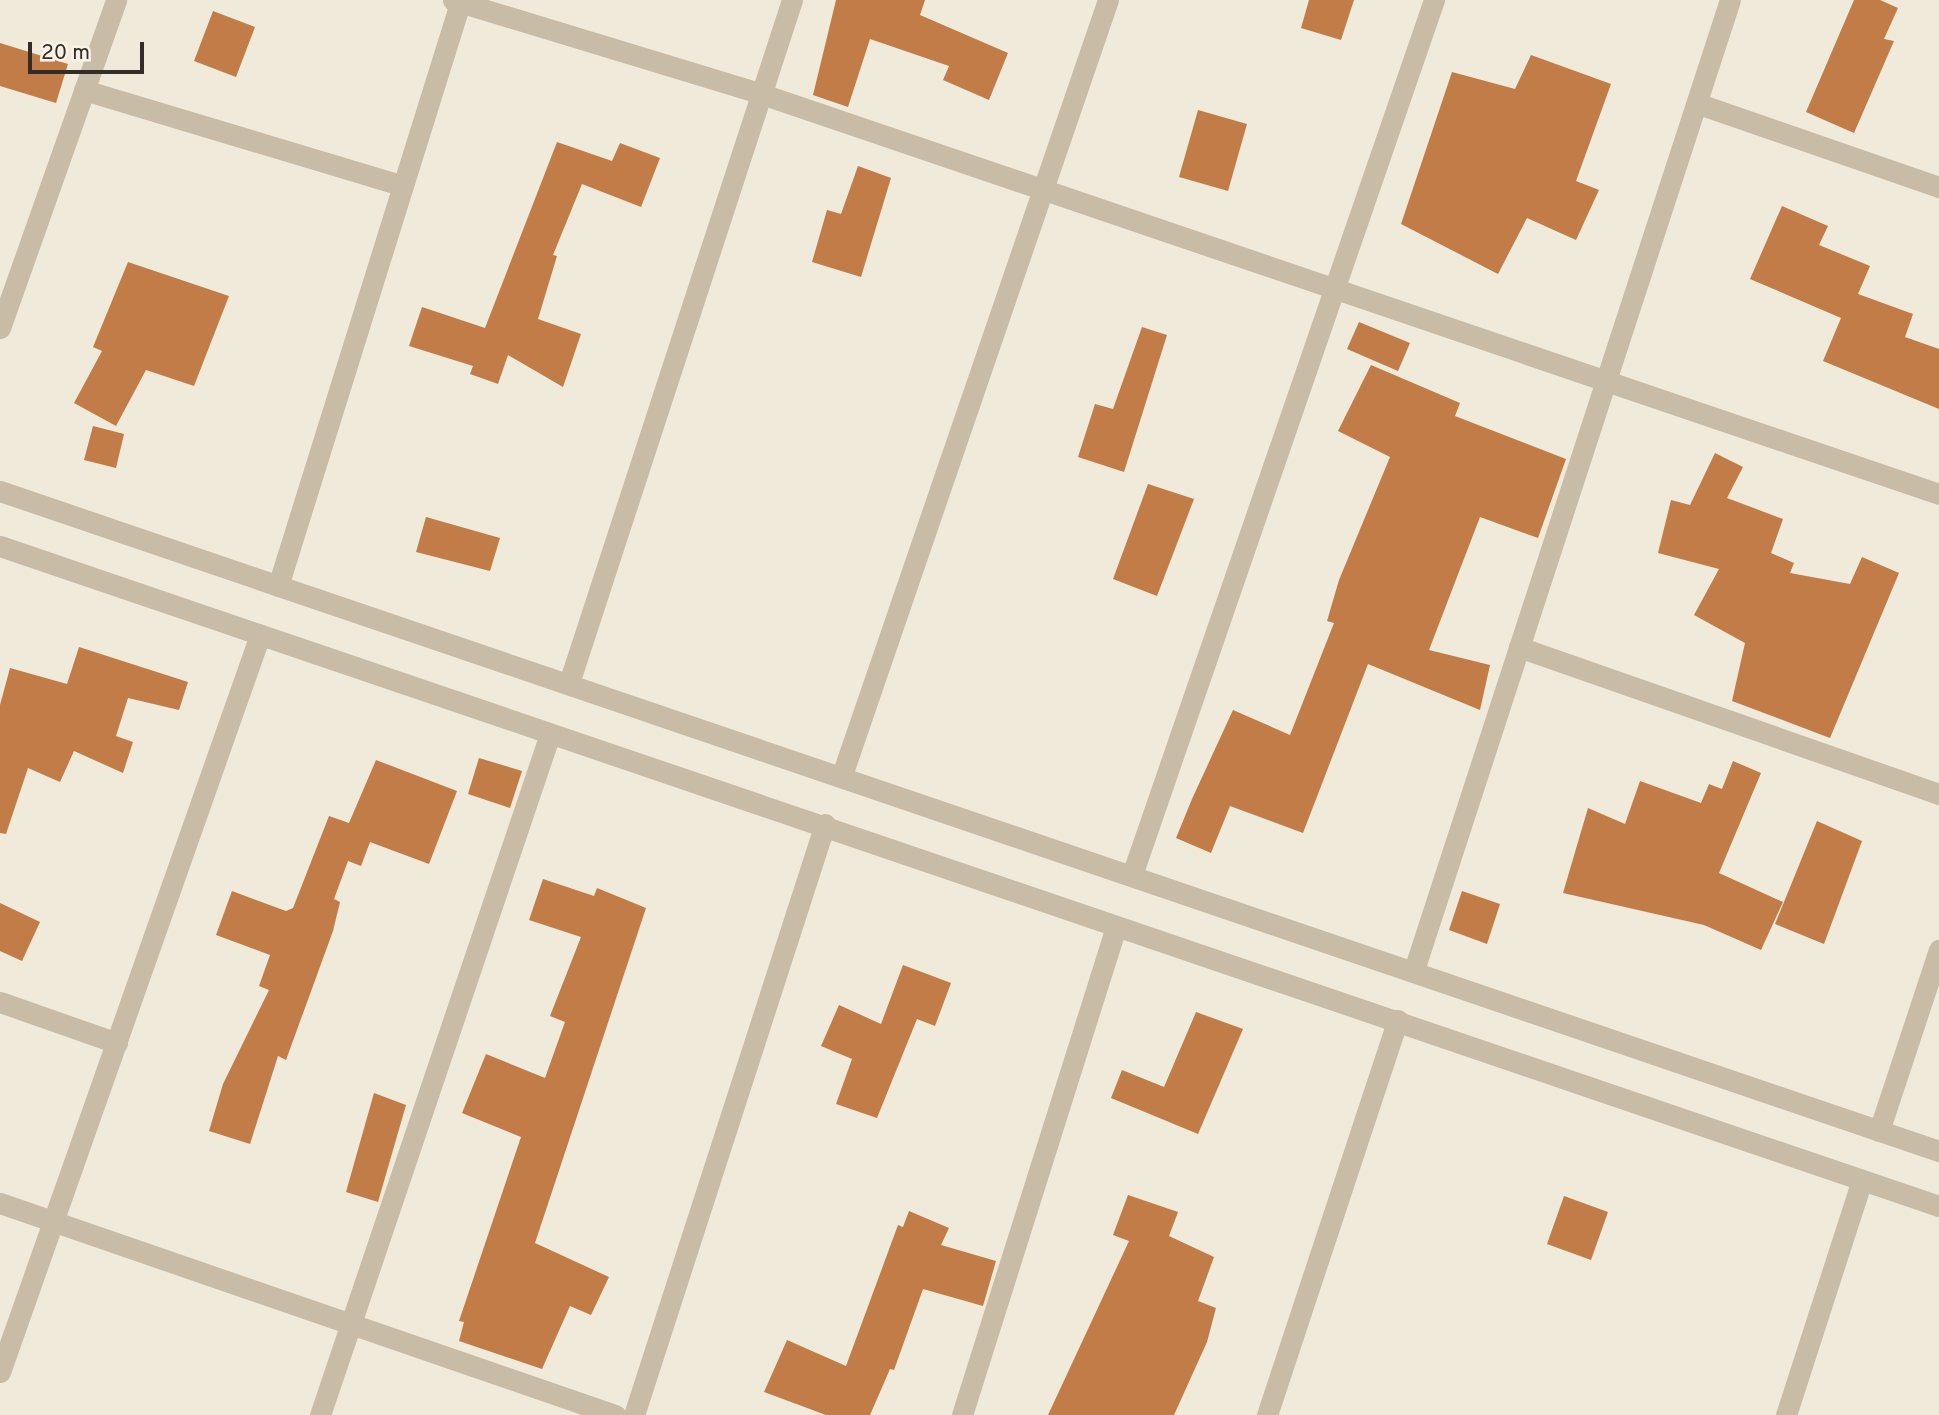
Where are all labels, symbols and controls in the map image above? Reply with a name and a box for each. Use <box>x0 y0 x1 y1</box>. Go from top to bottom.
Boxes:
scale bar <box>32 28 147 72</box>
text: 20 m <box>41 40 90 67</box>

